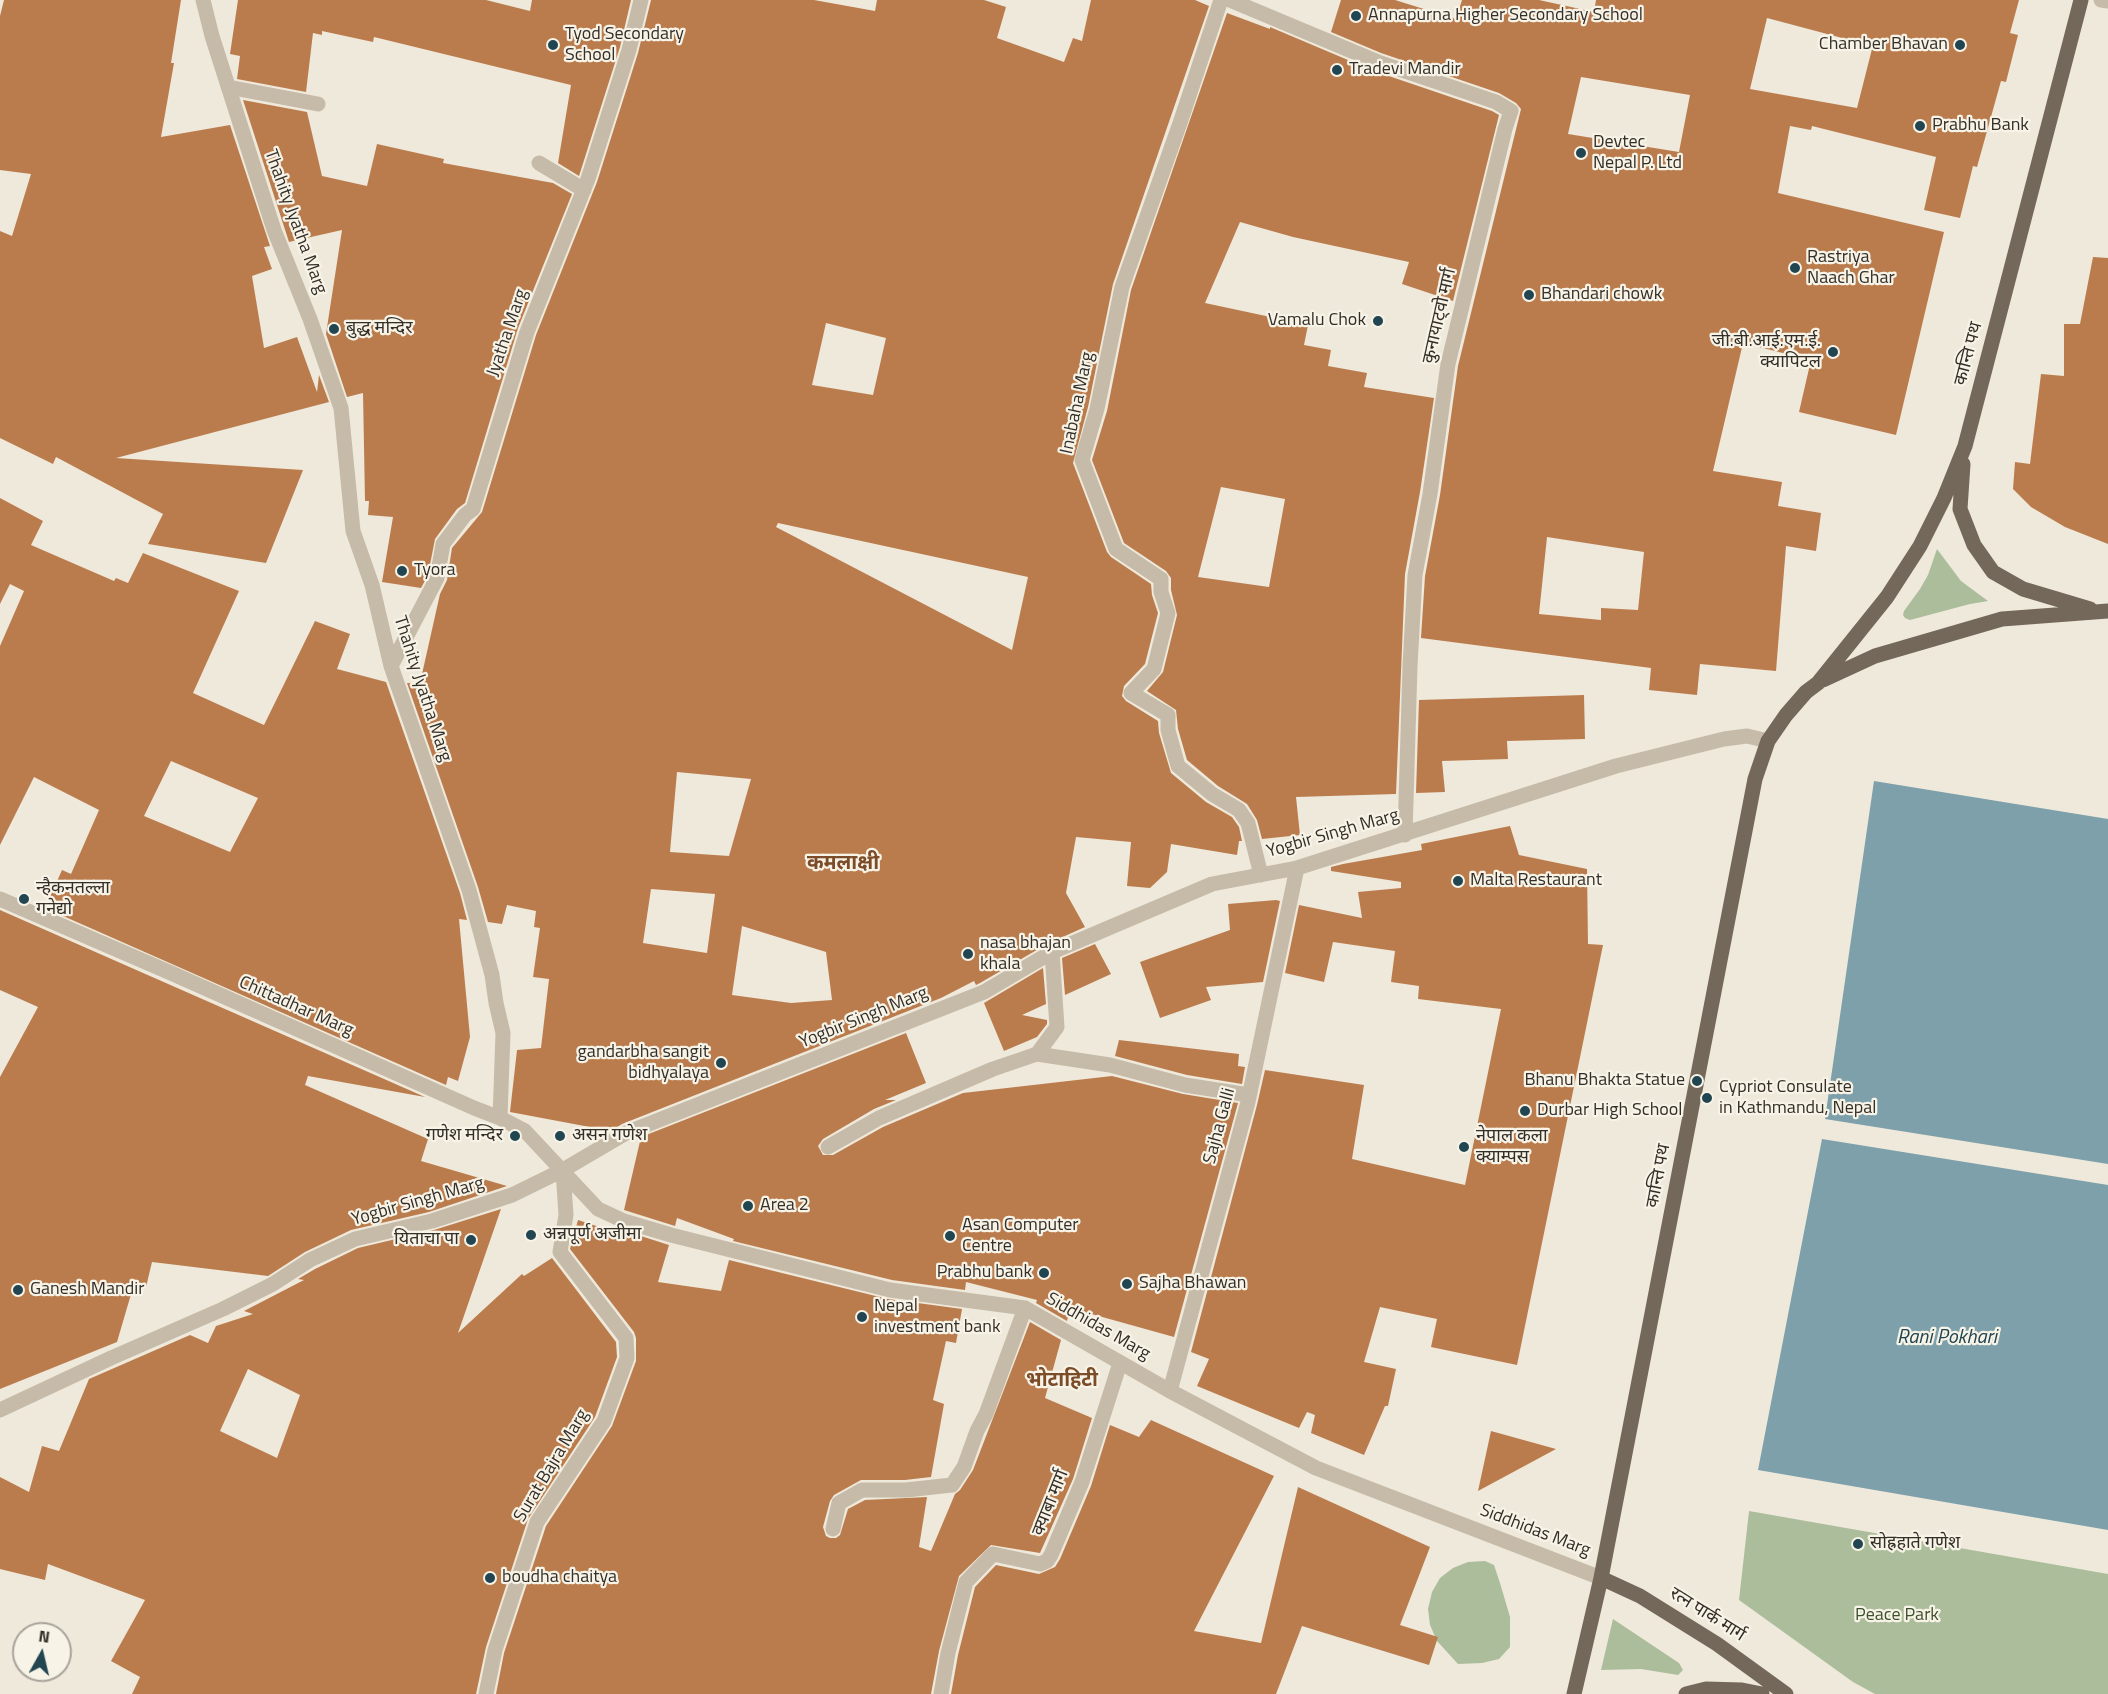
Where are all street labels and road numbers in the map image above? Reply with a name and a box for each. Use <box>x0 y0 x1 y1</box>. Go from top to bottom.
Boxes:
street label: Thahity Jyatha Marg <box>259 147 331 297</box>
street label: कुनायाट्वो मार्ग <box>1419 266 1461 366</box>
street label: Jyatha Marg <box>483 286 533 380</box>
street label: कान्ति पथ <box>1950 320 1988 388</box>
street label: Inabaha Marg <box>1057 350 1099 456</box>
street label: Thahity Jyatha Marg <box>388 613 456 765</box>
street label: Yogbir Singh Marg <box>1264 805 1402 863</box>
street label: Chittadhar Marg <box>235 972 357 1042</box>
street label: Yogbir Singh Marg <box>797 982 931 1054</box>
street label: Sajha Galli <box>1200 1086 1240 1166</box>
street label: कान्ति पथ <box>1642 1142 1676 1210</box>
street label: Yogbir Singh Marg <box>349 1173 487 1231</box>
street label: Siddhidas Marg <box>1042 1288 1154 1366</box>
street label: Surat Bajra Marg <box>510 1406 594 1526</box>
street label: क्याबा मार्ग <box>1028 1467 1074 1539</box>
street label: Siddhidas Marg <box>1477 1500 1593 1562</box>
street label: रत्न पार्क मार्ग <box>1665 1583 1749 1647</box>

